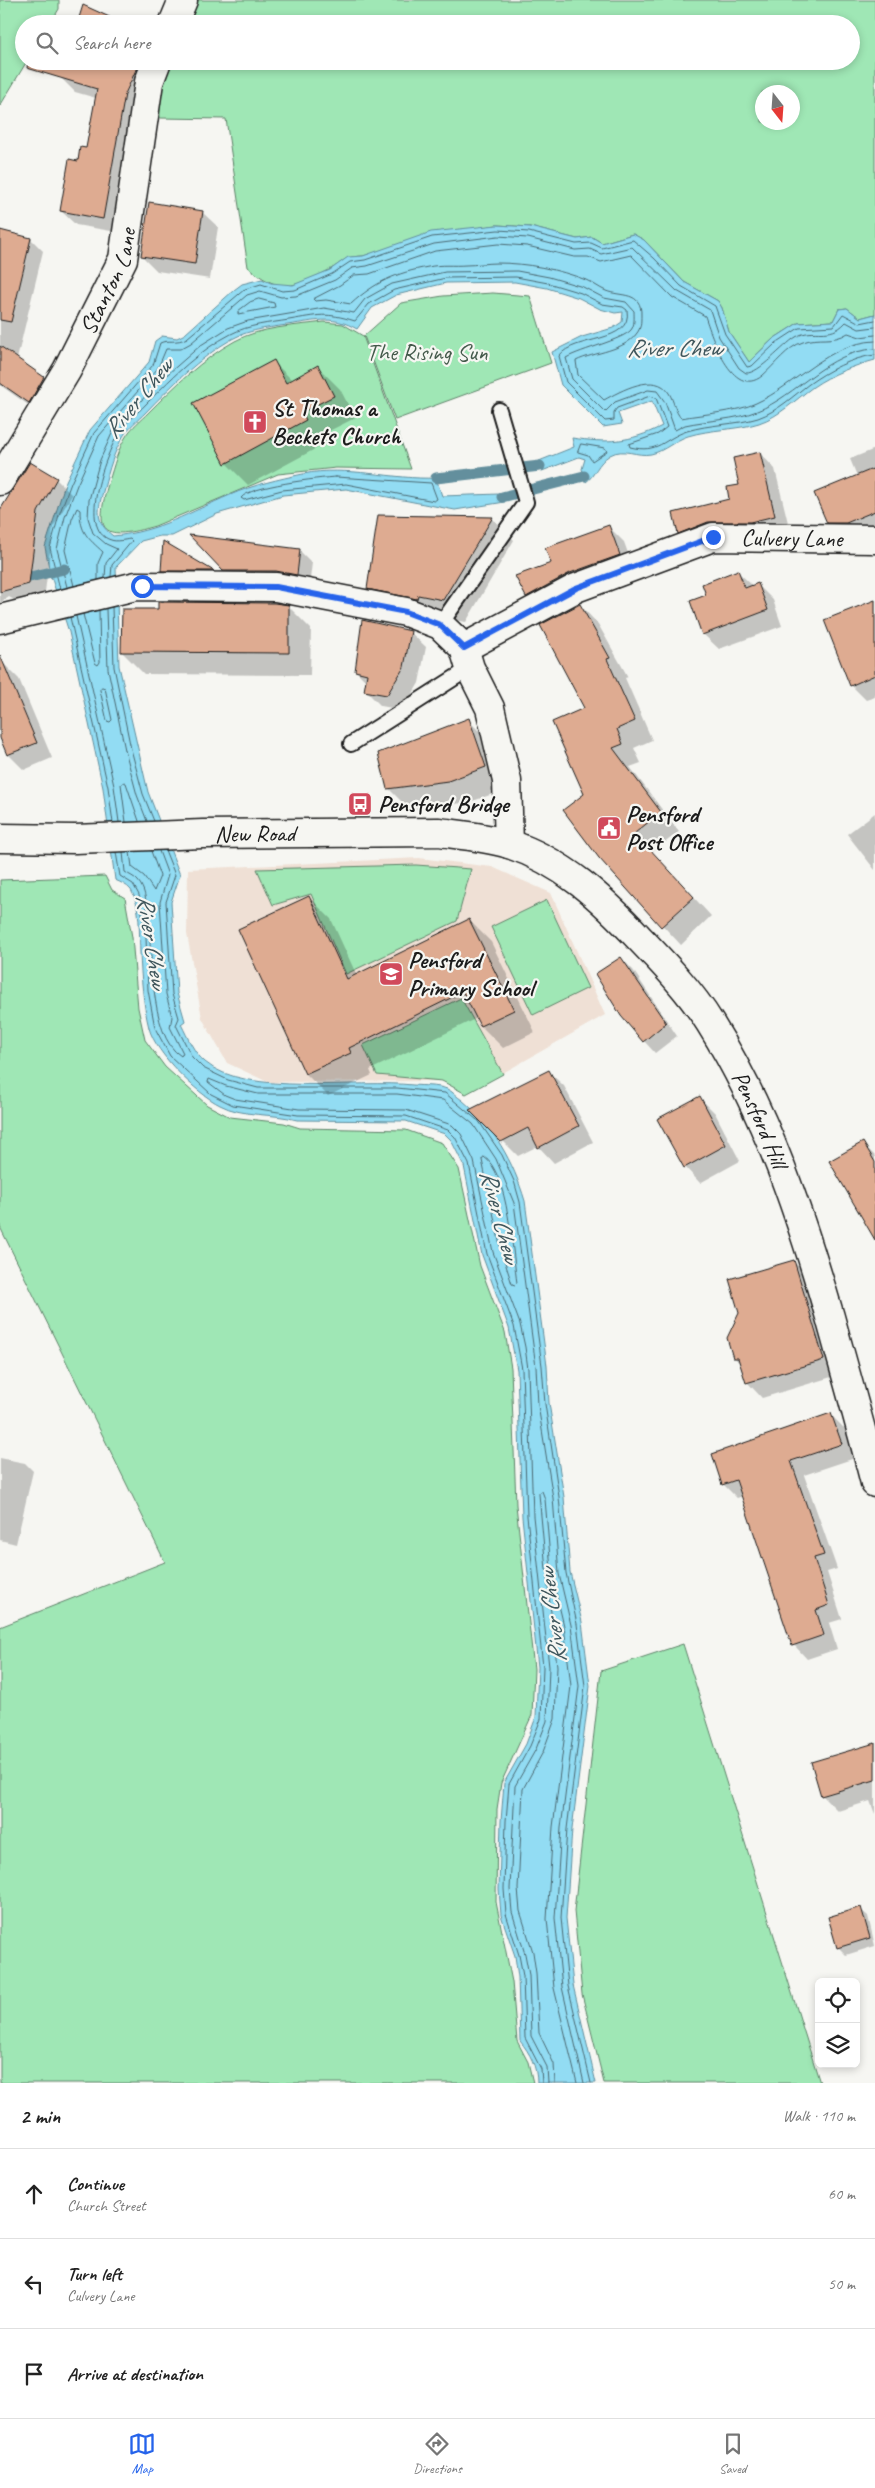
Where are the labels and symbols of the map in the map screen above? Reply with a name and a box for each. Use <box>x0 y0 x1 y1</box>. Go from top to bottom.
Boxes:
north arrow <box>755 85 800 130</box>
street label: Stanton Lane <box>72 224 143 339</box>
water label: River Chew <box>627 332 725 364</box>
park label: The Rising Sun <box>366 337 488 367</box>
water label: River Chew <box>96 348 183 445</box>
place label: St Thomas a Beckets Church <box>272 393 401 451</box>
church icon: St Thomas a Beckets Church <box>242 409 268 435</box>
street label: Culvery Lane <box>741 522 845 554</box>
route end <box>702 526 725 549</box>
route start <box>131 575 154 598</box>
place label: Pensford Bridge <box>378 789 510 819</box>
bus stop icon: Pensford Bridge <box>347 791 373 817</box>
place label: Pensford Post Office <box>626 799 714 857</box>
public building icon: Pensford Post Office <box>596 815 622 841</box>
street label: New Road <box>215 818 299 849</box>
water label: River Chew <box>129 892 176 994</box>
place label: Pensford Primary School <box>408 945 538 1003</box>
school or university icon: Pensford Primary School <box>378 961 404 987</box>
street label: Pensford Hill <box>725 1066 796 1176</box>
water label: River Chew <box>472 1166 529 1270</box>
water label: River Chew <box>530 1563 574 1665</box>

